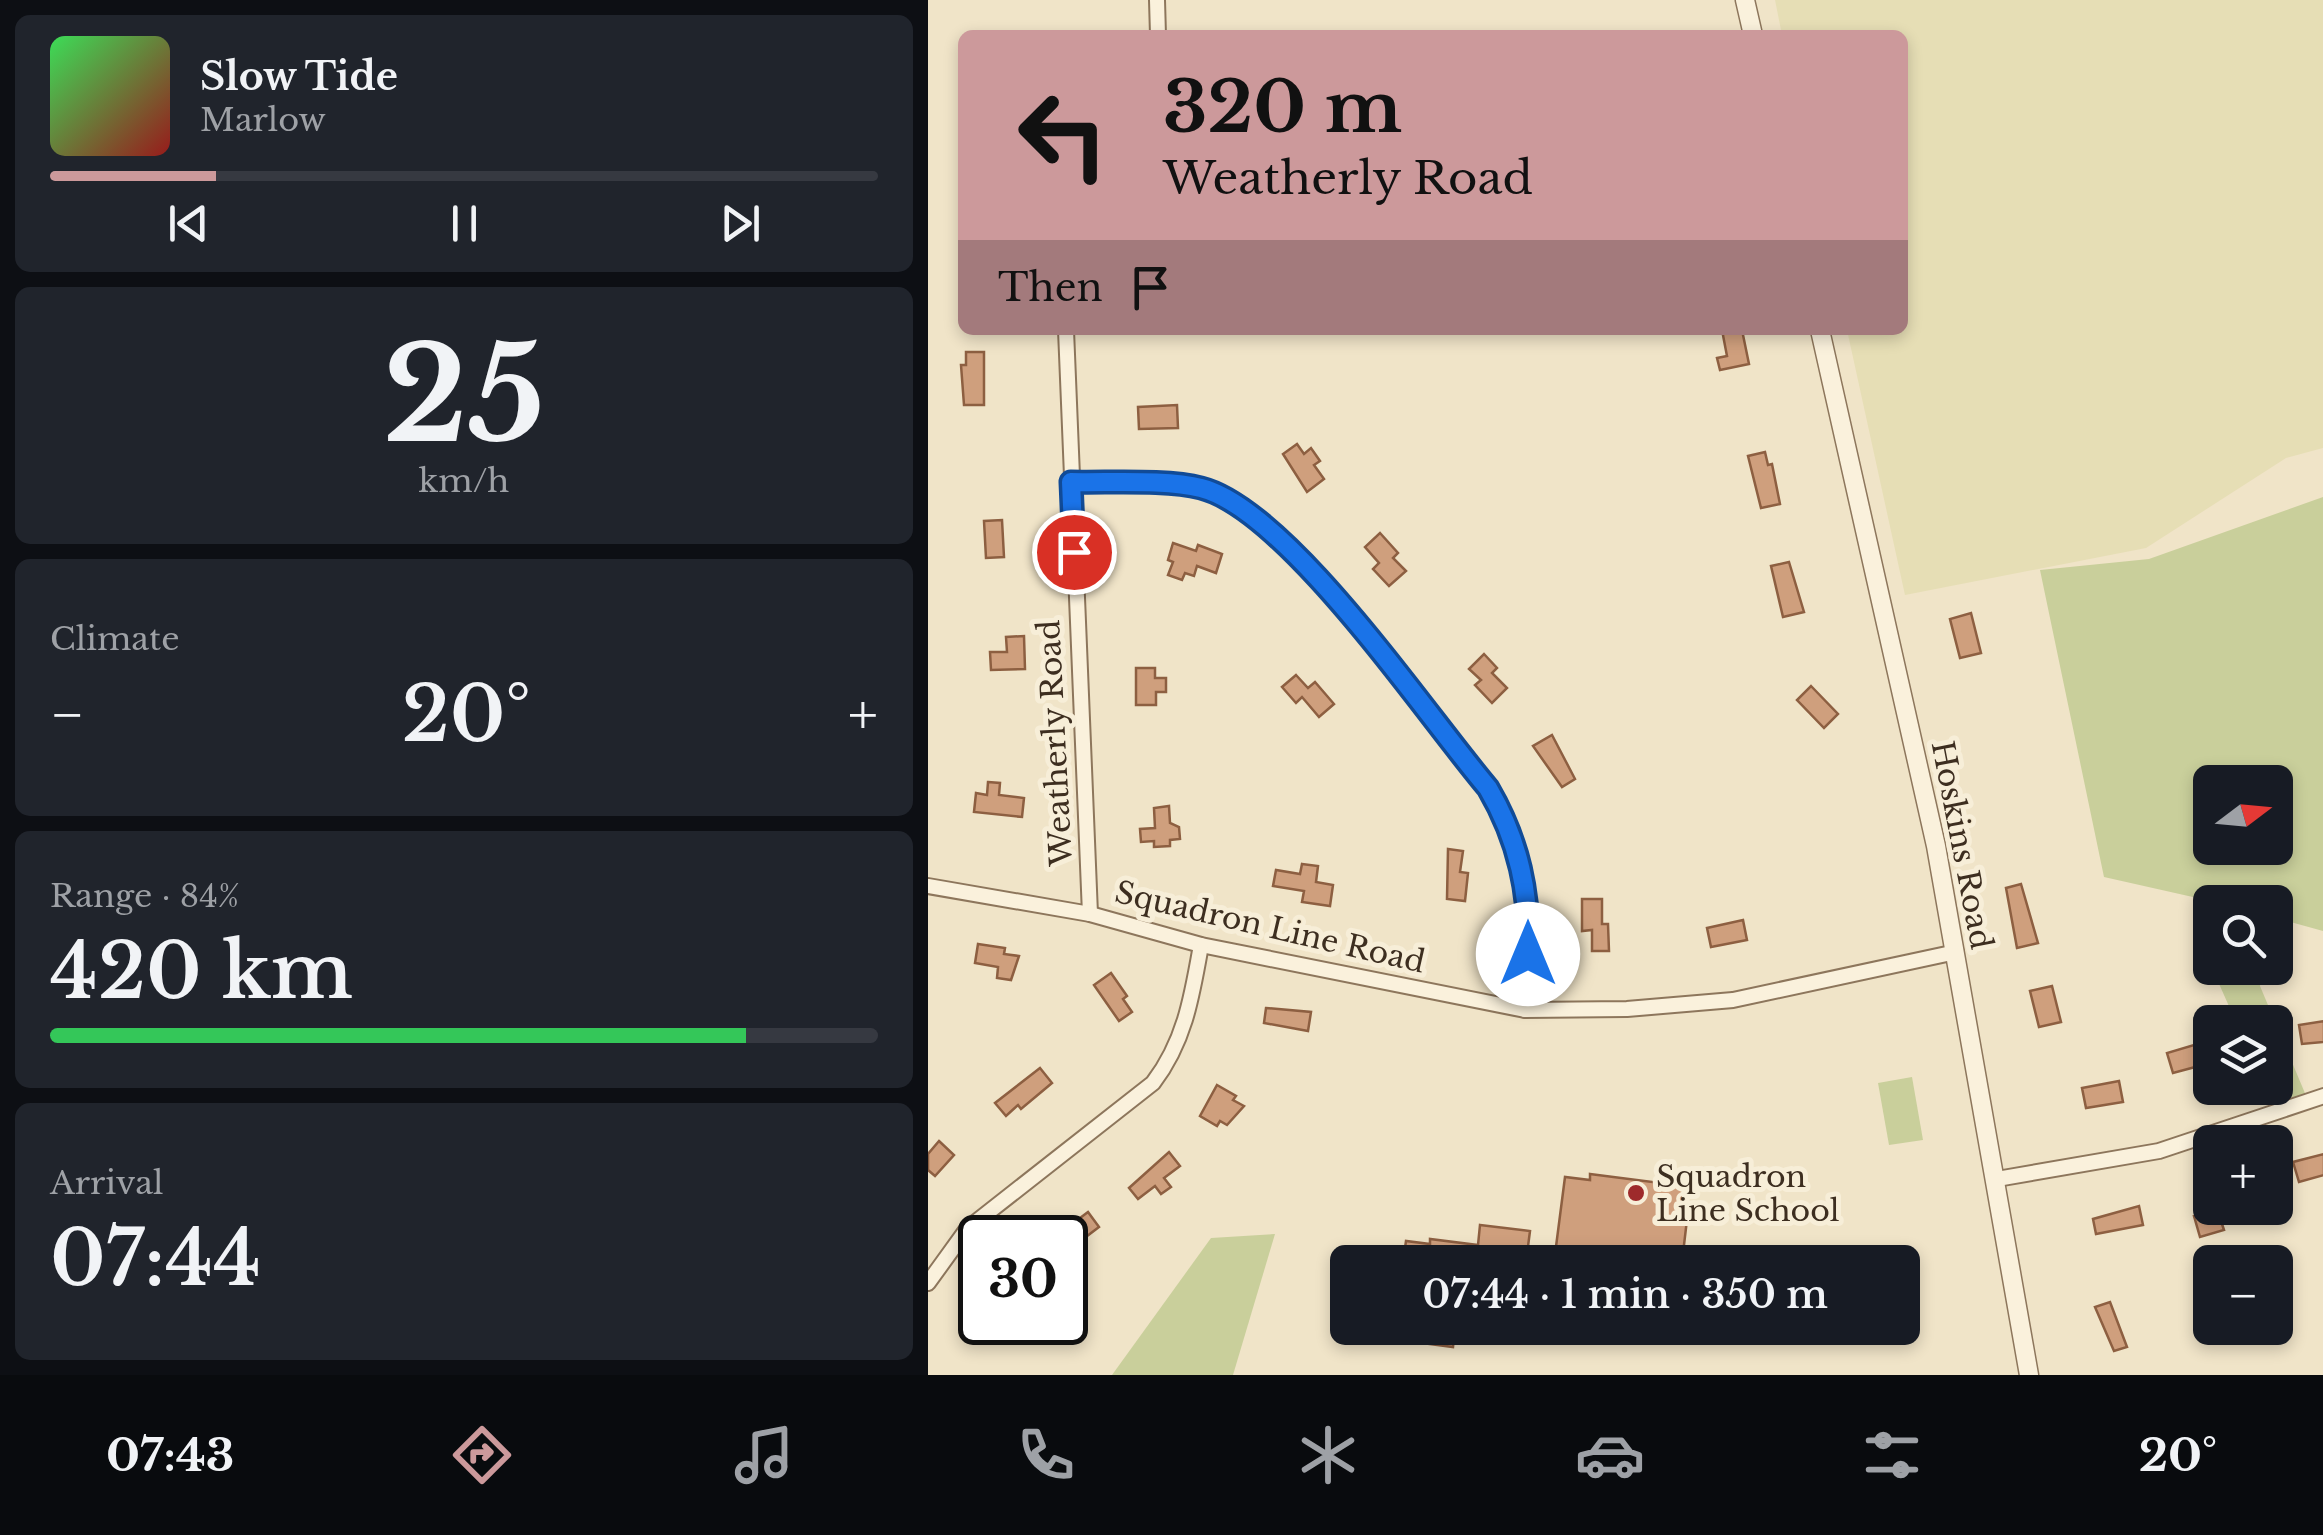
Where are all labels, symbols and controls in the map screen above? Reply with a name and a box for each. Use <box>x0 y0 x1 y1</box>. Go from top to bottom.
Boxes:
text: Slow Tide <box>200 53 398 100</box>
text: 320 m <box>1163 64 1402 151</box>
icon: left <box>998 70 1128 200</box>
text: Marlow <box>200 100 326 140</box>
text: Weatherly Road <box>1163 150 1533 206</box>
icon: previous <box>161 196 216 251</box>
icon: pause <box>437 196 492 251</box>
icon: next <box>713 196 768 251</box>
icon: arrive <box>1123 260 1178 315</box>
text: Then <box>998 264 1103 311</box>
text: 25 <box>383 315 545 476</box>
text: km/h <box>419 461 509 501</box>
pin <box>1032 510 1117 595</box>
icon: arrive <box>1047 525 1102 580</box>
text: Climate <box>50 619 179 659</box>
street label: Weatherly Road <box>1030 619 1080 868</box>
text: 20° <box>402 668 531 761</box>
text: − <box>50 681 85 749</box>
text: + <box>848 681 878 749</box>
street label: Hoskins Road <box>1924 738 2000 952</box>
north arrow <box>2193 765 2293 865</box>
map controls <box>2193 765 2293 1345</box>
street label: Squadron Line Road <box>1111 873 1429 981</box>
text: Range · 84% <box>50 876 239 916</box>
button: search <box>2193 885 2293 985</box>
position arrow <box>1476 902 1580 1006</box>
text: 420 km <box>50 925 353 1018</box>
button: layers <box>2193 1005 2293 1105</box>
button: + <box>2193 1125 2293 1225</box>
place label: Squadron Line School <box>1656 1158 1840 1229</box>
text: Arrival <box>50 1163 163 1203</box>
marker: Squadron Line School <box>1625 1182 1647 1204</box>
text: 07:44 <box>50 1212 261 1305</box>
speed limit sign: 30 <box>958 1215 1088 1345</box>
button: − <box>2193 1245 2293 1345</box>
text: 07:44 · 1 min · 350 m <box>1422 1271 1828 1318</box>
icon: directions <box>447 1420 517 1490</box>
icon: music <box>729 1420 799 1490</box>
icon: phone <box>1011 1420 1081 1490</box>
icon: climate <box>1293 1420 1363 1490</box>
icon: car <box>1575 1420 1645 1490</box>
icon: filters <box>1857 1420 1927 1490</box>
text: 07:43 <box>106 1427 235 1483</box>
text: 20° <box>2139 1427 2217 1483</box>

